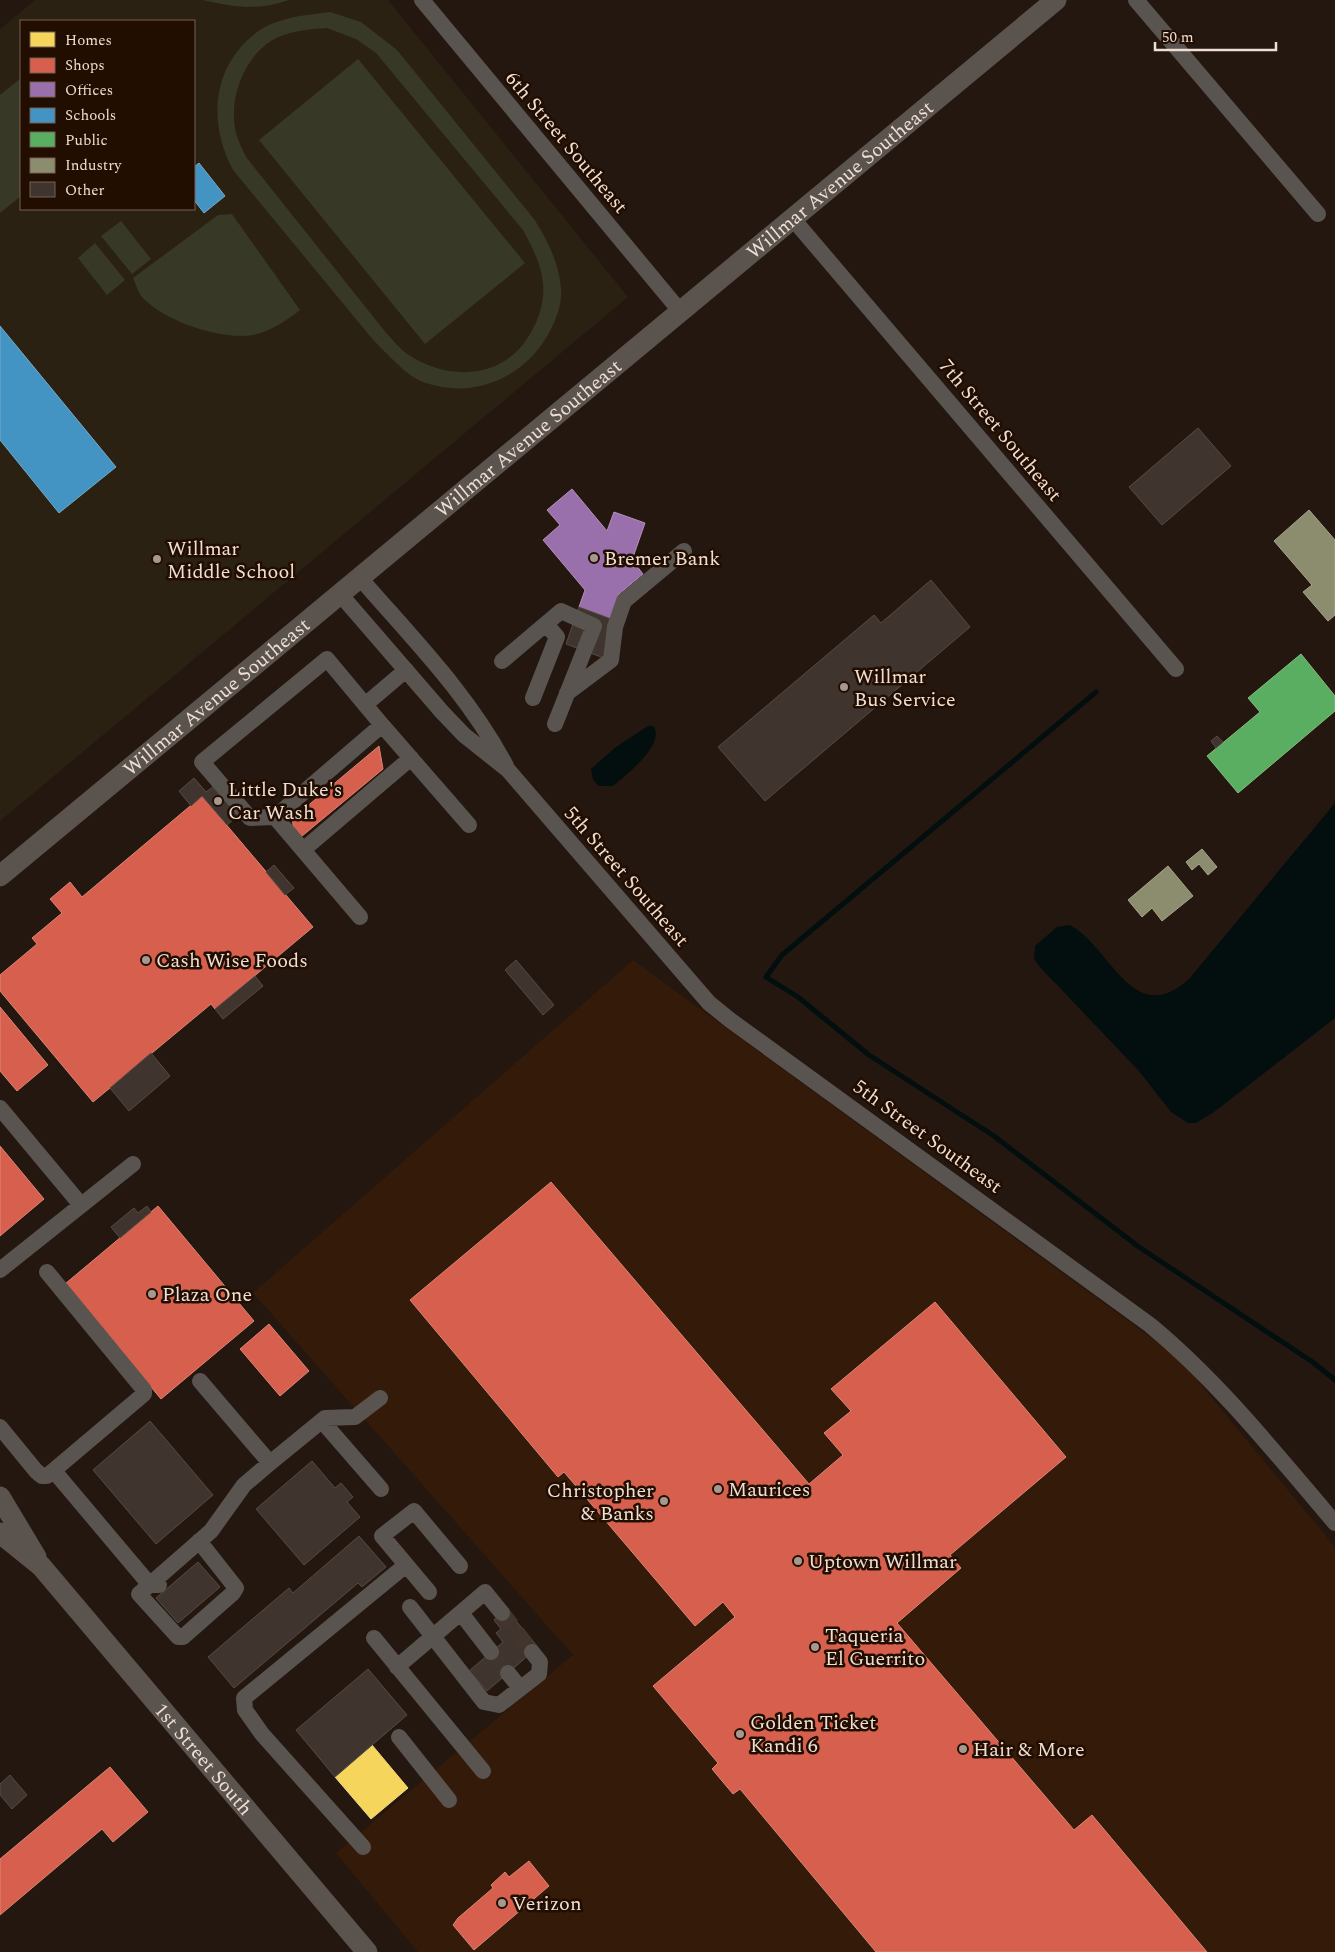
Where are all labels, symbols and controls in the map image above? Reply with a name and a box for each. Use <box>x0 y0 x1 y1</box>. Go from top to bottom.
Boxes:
legend <box>20 20 195 210</box>
scale bar <box>1155 20 1276 52</box>
text: 50 m <box>1162 26 1194 49</box>
text: Homes <box>65 29 112 52</box>
text: Shops <box>65 54 105 77</box>
street label: 6th Street Southeast <box>498 65 635 220</box>
text: Offices <box>65 79 113 102</box>
street label: Willmar Avenue Southeast <box>740 94 940 267</box>
text: Schools <box>65 104 116 127</box>
text: Public <box>65 129 108 152</box>
text: Industry <box>65 154 122 177</box>
text: Other <box>65 179 104 202</box>
street label: Willmar Avenue Southeast <box>428 352 629 525</box>
street label: 7th Street Southeast <box>932 353 1069 508</box>
place label: Willmar Middle School <box>167 534 295 587</box>
place label: Bremer Bank <box>604 544 720 574</box>
marker: Bremer Bank <box>588 552 600 564</box>
marker: Willmar Middle School <box>151 553 163 565</box>
street label: Willmar Avenue Southeast <box>117 611 317 784</box>
place label: Willmar Bus Service <box>854 662 956 715</box>
marker: Willmar Bus Service <box>838 681 850 693</box>
place label: Little Duke's Car Wash <box>228 775 342 828</box>
marker: Little Duke's Car Wash <box>212 795 224 807</box>
street label: 5th Street Southeast <box>557 800 696 954</box>
place label: Cash Wise Foods <box>156 946 308 976</box>
marker: Cash Wise Foods <box>140 954 152 966</box>
street label: 5th Street Southeast <box>847 1072 1008 1201</box>
place label: Plaza One <box>162 1280 252 1310</box>
marker: Plaza One <box>146 1288 158 1300</box>
place label: Maurices <box>728 1475 810 1505</box>
place label: Christopher & Banks <box>547 1476 654 1529</box>
marker: Maurices <box>712 1483 724 1495</box>
marker: Christopher & Banks <box>658 1495 670 1507</box>
place label: Uptown Willmar <box>808 1547 957 1577</box>
marker: Uptown Willmar <box>792 1555 804 1567</box>
place label: Taqueria El Guerrito <box>825 1621 925 1674</box>
marker: Taqueria El Guerrito <box>809 1641 821 1653</box>
street label: 1st Street South <box>146 1696 260 1823</box>
place label: Golden Ticket Kandi 6 <box>750 1708 876 1761</box>
marker: Golden Ticket Kandi 6 <box>734 1728 746 1740</box>
place label: Hair & More <box>973 1735 1085 1765</box>
marker: Hair & More <box>957 1743 969 1755</box>
place label: Verizon <box>512 1889 582 1919</box>
marker: Verizon <box>496 1897 508 1909</box>

